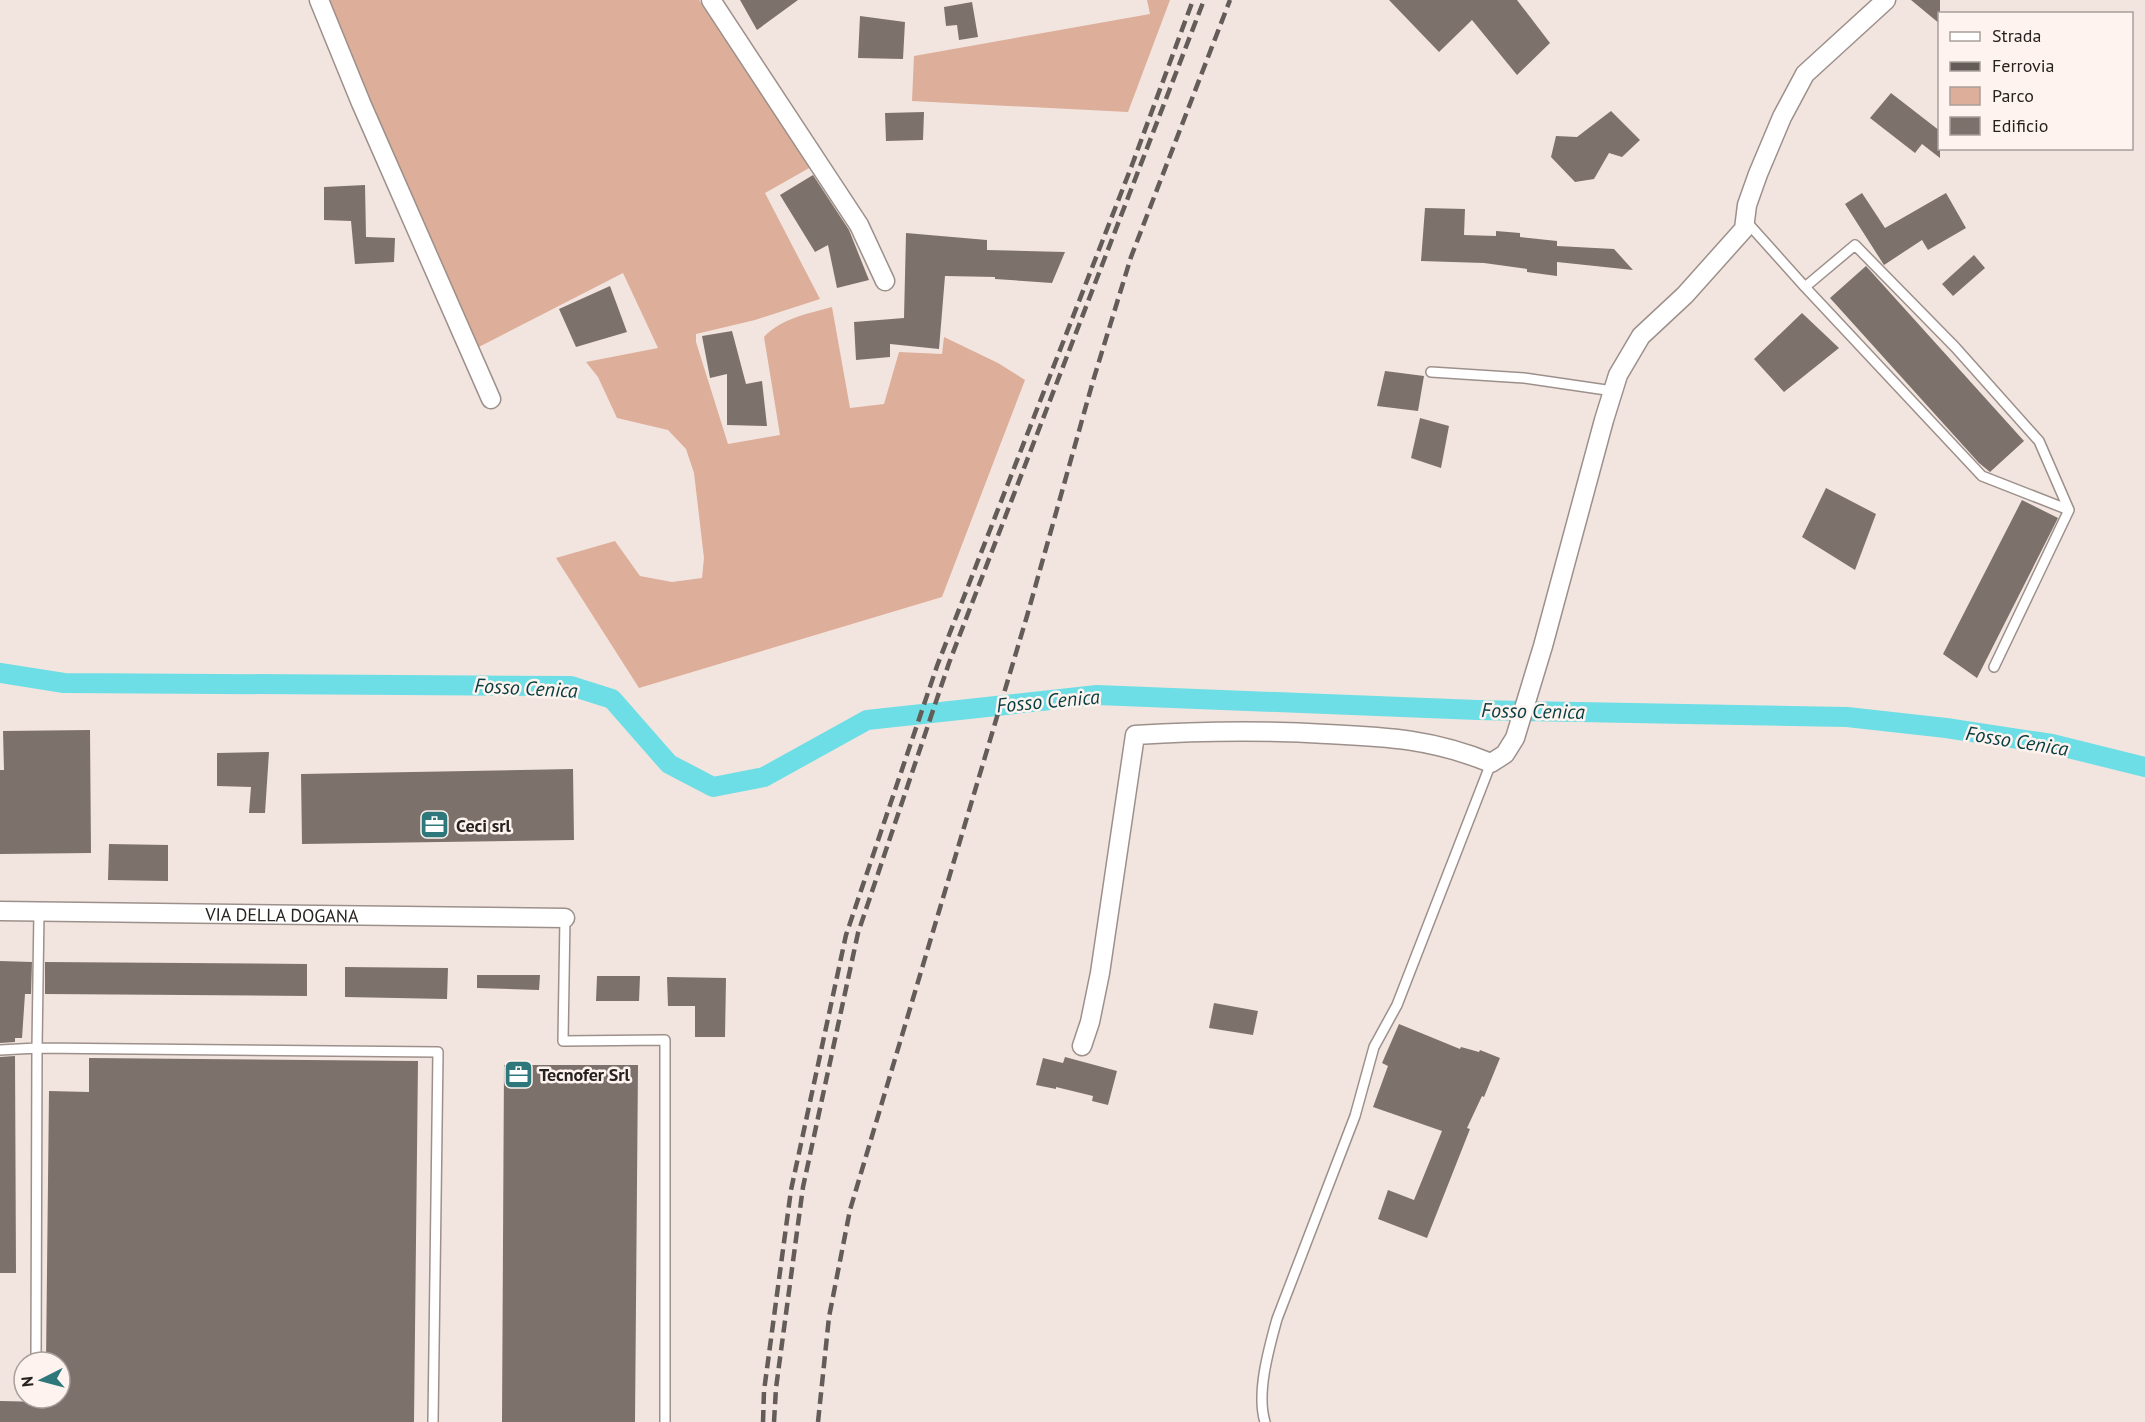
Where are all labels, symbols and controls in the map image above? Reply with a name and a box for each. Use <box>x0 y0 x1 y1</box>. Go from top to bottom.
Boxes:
legend <box>1938 12 2133 150</box>
text: Strada <box>1992 24 2041 47</box>
text: Ferrovia <box>1992 54 2055 77</box>
text: Parco <box>1992 84 2034 107</box>
text: Edificio <box>1992 114 2048 137</box>
water label: Fosso Cenica <box>474 672 579 704</box>
water label: Fosso Cenica <box>995 684 1101 718</box>
water label: Fosso Cenica <box>1481 697 1585 725</box>
water label: Fosso Cenica <box>1964 720 2070 762</box>
office icon: Ceci srl <box>419 809 451 841</box>
place label: Ceci srl <box>456 814 512 837</box>
street label: VIA DELLA DOGANA <box>204 902 359 927</box>
office icon: Tecnofer Srl <box>502 1058 534 1090</box>
place label: Tecnofer Srl <box>539 1063 631 1086</box>
north arrow <box>12 1350 72 1410</box>
text: N <box>17 1375 38 1388</box>

